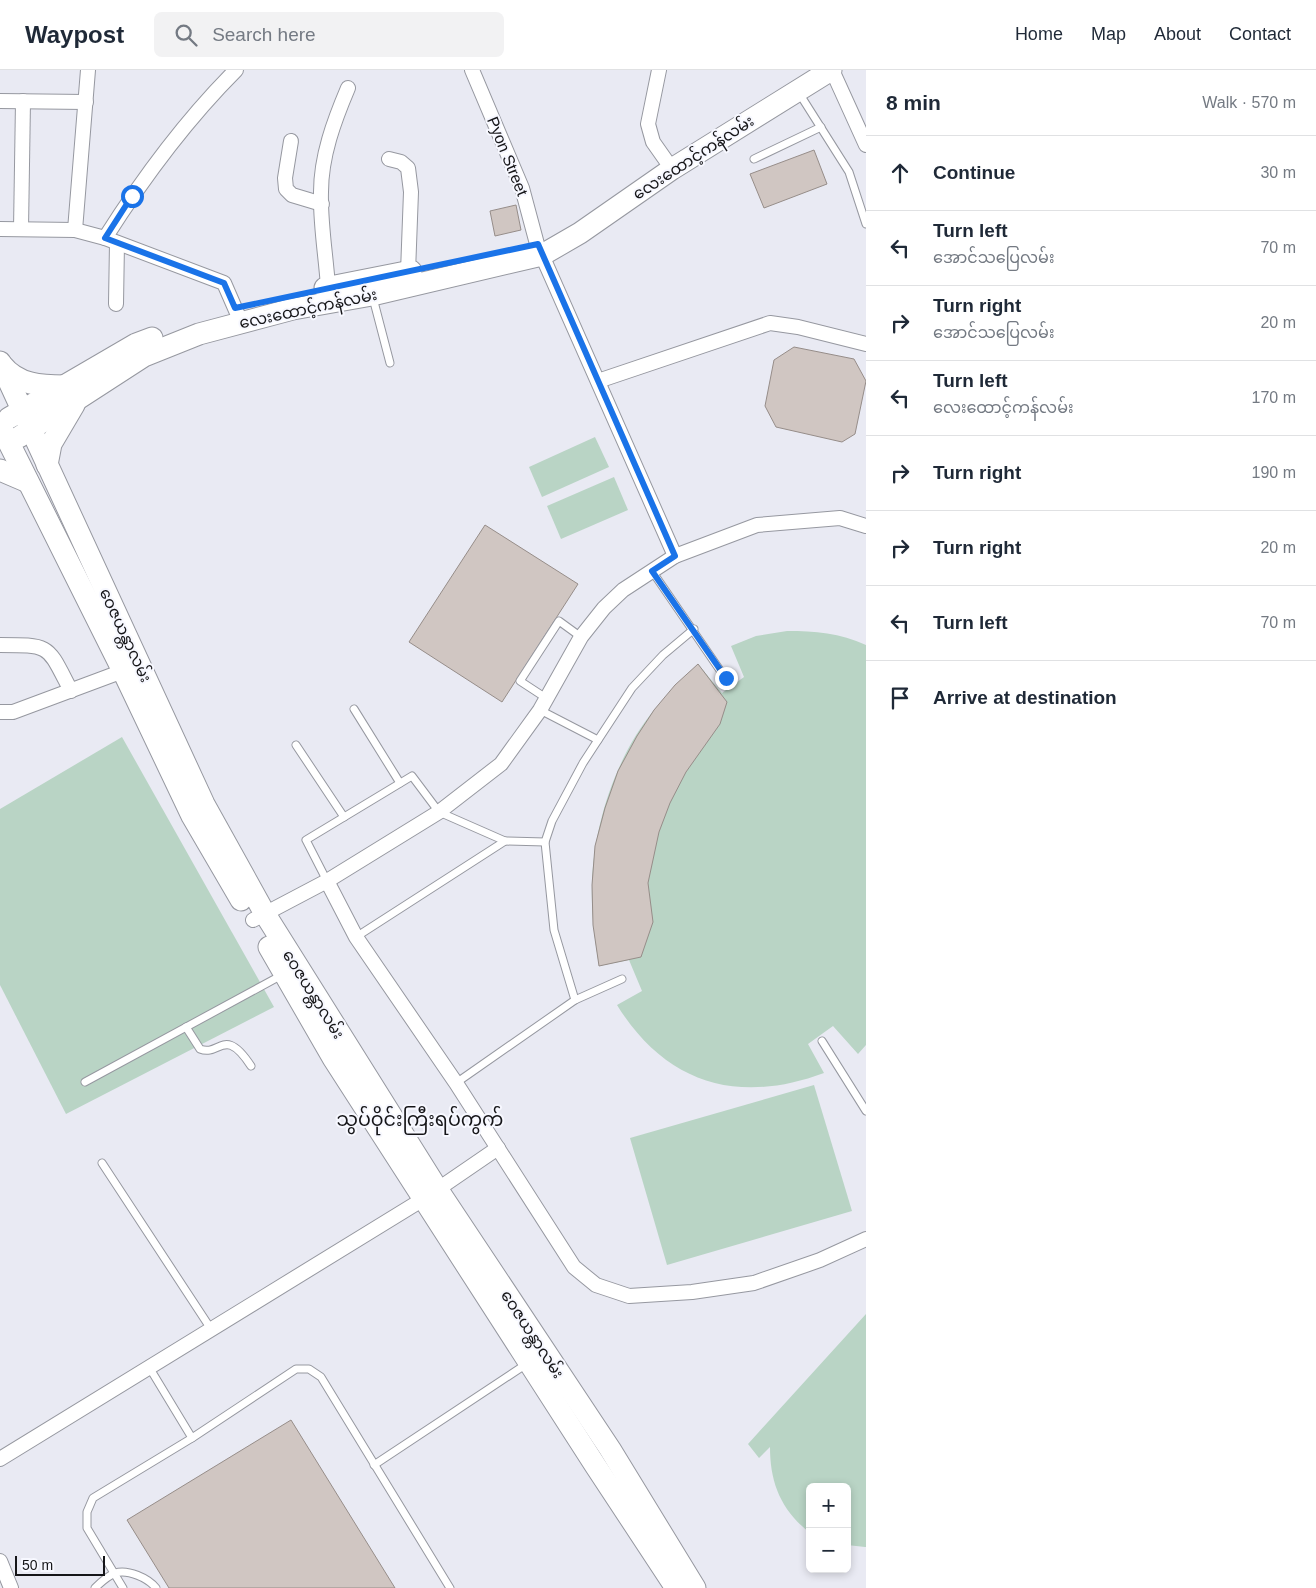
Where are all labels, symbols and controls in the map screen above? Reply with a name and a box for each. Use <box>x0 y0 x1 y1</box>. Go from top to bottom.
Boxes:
search box <box>154 12 504 57</box>
text: Waypost <box>25 21 124 48</box>
icon: search <box>172 21 200 49</box>
text: Search here <box>212 24 316 45</box>
text: Home <box>1015 24 1063 44</box>
text: Map <box>1091 24 1126 44</box>
text: About <box>1154 24 1201 44</box>
text: Contact <box>1229 24 1291 44</box>
text: 8 min <box>886 91 941 114</box>
text: Walk · 570 m <box>1202 94 1296 111</box>
street label: လေးထောင့်ကန်လမ်း <box>628 110 760 207</box>
street label: Pyon Street <box>484 114 531 199</box>
icon: ahead <box>886 159 914 187</box>
text: Continue <box>933 162 1015 183</box>
text: 30 m <box>1260 164 1296 181</box>
route start <box>121 185 144 208</box>
text: Turn left <box>933 220 1008 241</box>
icon: left <box>886 234 914 262</box>
text: 70 m <box>1260 239 1296 256</box>
text: အောင်သပြေလမ်း <box>933 249 1054 266</box>
street label: လေးထောင့်ကန်လမ်း <box>237 283 380 336</box>
text: Turn right <box>933 295 1021 316</box>
icon: right <box>886 309 914 337</box>
text: 20 m <box>1260 314 1296 331</box>
text: အောင်သပြေလမ်း <box>933 324 1054 341</box>
text: Turn left <box>933 370 1008 391</box>
icon: left <box>886 384 914 412</box>
text: 170 m <box>1252 389 1296 406</box>
text: လေးထောင့်ကန်လမ်း <box>933 399 1073 416</box>
icon: right <box>886 459 914 487</box>
text: Turn right <box>933 462 1021 483</box>
text: 190 m <box>1252 464 1296 481</box>
icon: right <box>886 534 914 562</box>
text: Turn right <box>933 537 1021 558</box>
text: 20 m <box>1260 539 1296 556</box>
street label: ဝေဇယန္တာလမ်း <box>92 584 157 687</box>
icon: left <box>886 609 914 637</box>
text: Turn left <box>933 612 1008 633</box>
text: 70 m <box>1260 614 1296 631</box>
route end <box>715 667 738 690</box>
icon: arrive <box>886 684 914 712</box>
text: Arrive at destination <box>933 687 1117 708</box>
street label: ဝေဇယန္တာလမ်း <box>275 945 350 1044</box>
district label: သွပ်ဝိုင်းကြီးရပ်ကွက် <box>337 1105 503 1136</box>
street label: ဝေဇယန္တာလမ်း <box>494 1285 570 1384</box>
map controls <box>806 1483 851 1573</box>
button: + <box>806 1483 851 1528</box>
button: − <box>806 1528 851 1573</box>
scale bar <box>15 1553 105 1576</box>
text: 50 m <box>22 1557 53 1573</box>

